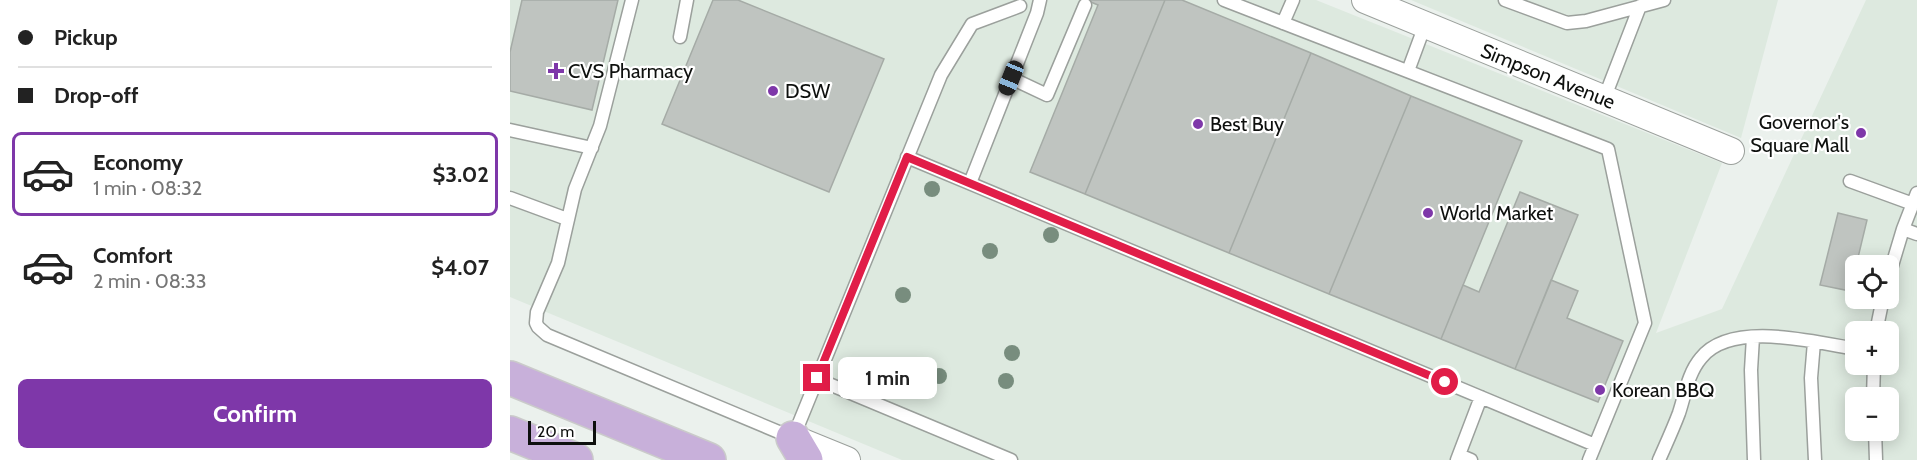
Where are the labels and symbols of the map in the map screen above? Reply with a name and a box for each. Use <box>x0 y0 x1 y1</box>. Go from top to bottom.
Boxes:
street label: Simpson Avenue <box>1477 38 1619 114</box>
car <box>996 58 1026 98</box>
place label: CVS Pharmacy <box>568 59 693 83</box>
marker: CVS Pharmacy <box>549 64 563 78</box>
place label: DSW <box>785 79 830 103</box>
marker: DSW <box>766 84 780 98</box>
place label: Governor's Square Mall <box>1750 110 1849 157</box>
place label: Best Buy <box>1210 112 1284 136</box>
marker: Best Buy <box>1191 117 1205 131</box>
marker: Governor's Square Mall <box>1854 126 1868 140</box>
place label: World Market <box>1440 201 1553 225</box>
marker: World Market <box>1421 206 1435 220</box>
callout: 1 min <box>838 357 937 399</box>
route end <box>803 364 830 391</box>
route start <box>1431 368 1458 395</box>
place label: Korean BBQ <box>1612 378 1715 402</box>
marker: Korean BBQ <box>1593 383 1607 397</box>
scale bar <box>528 418 596 446</box>

